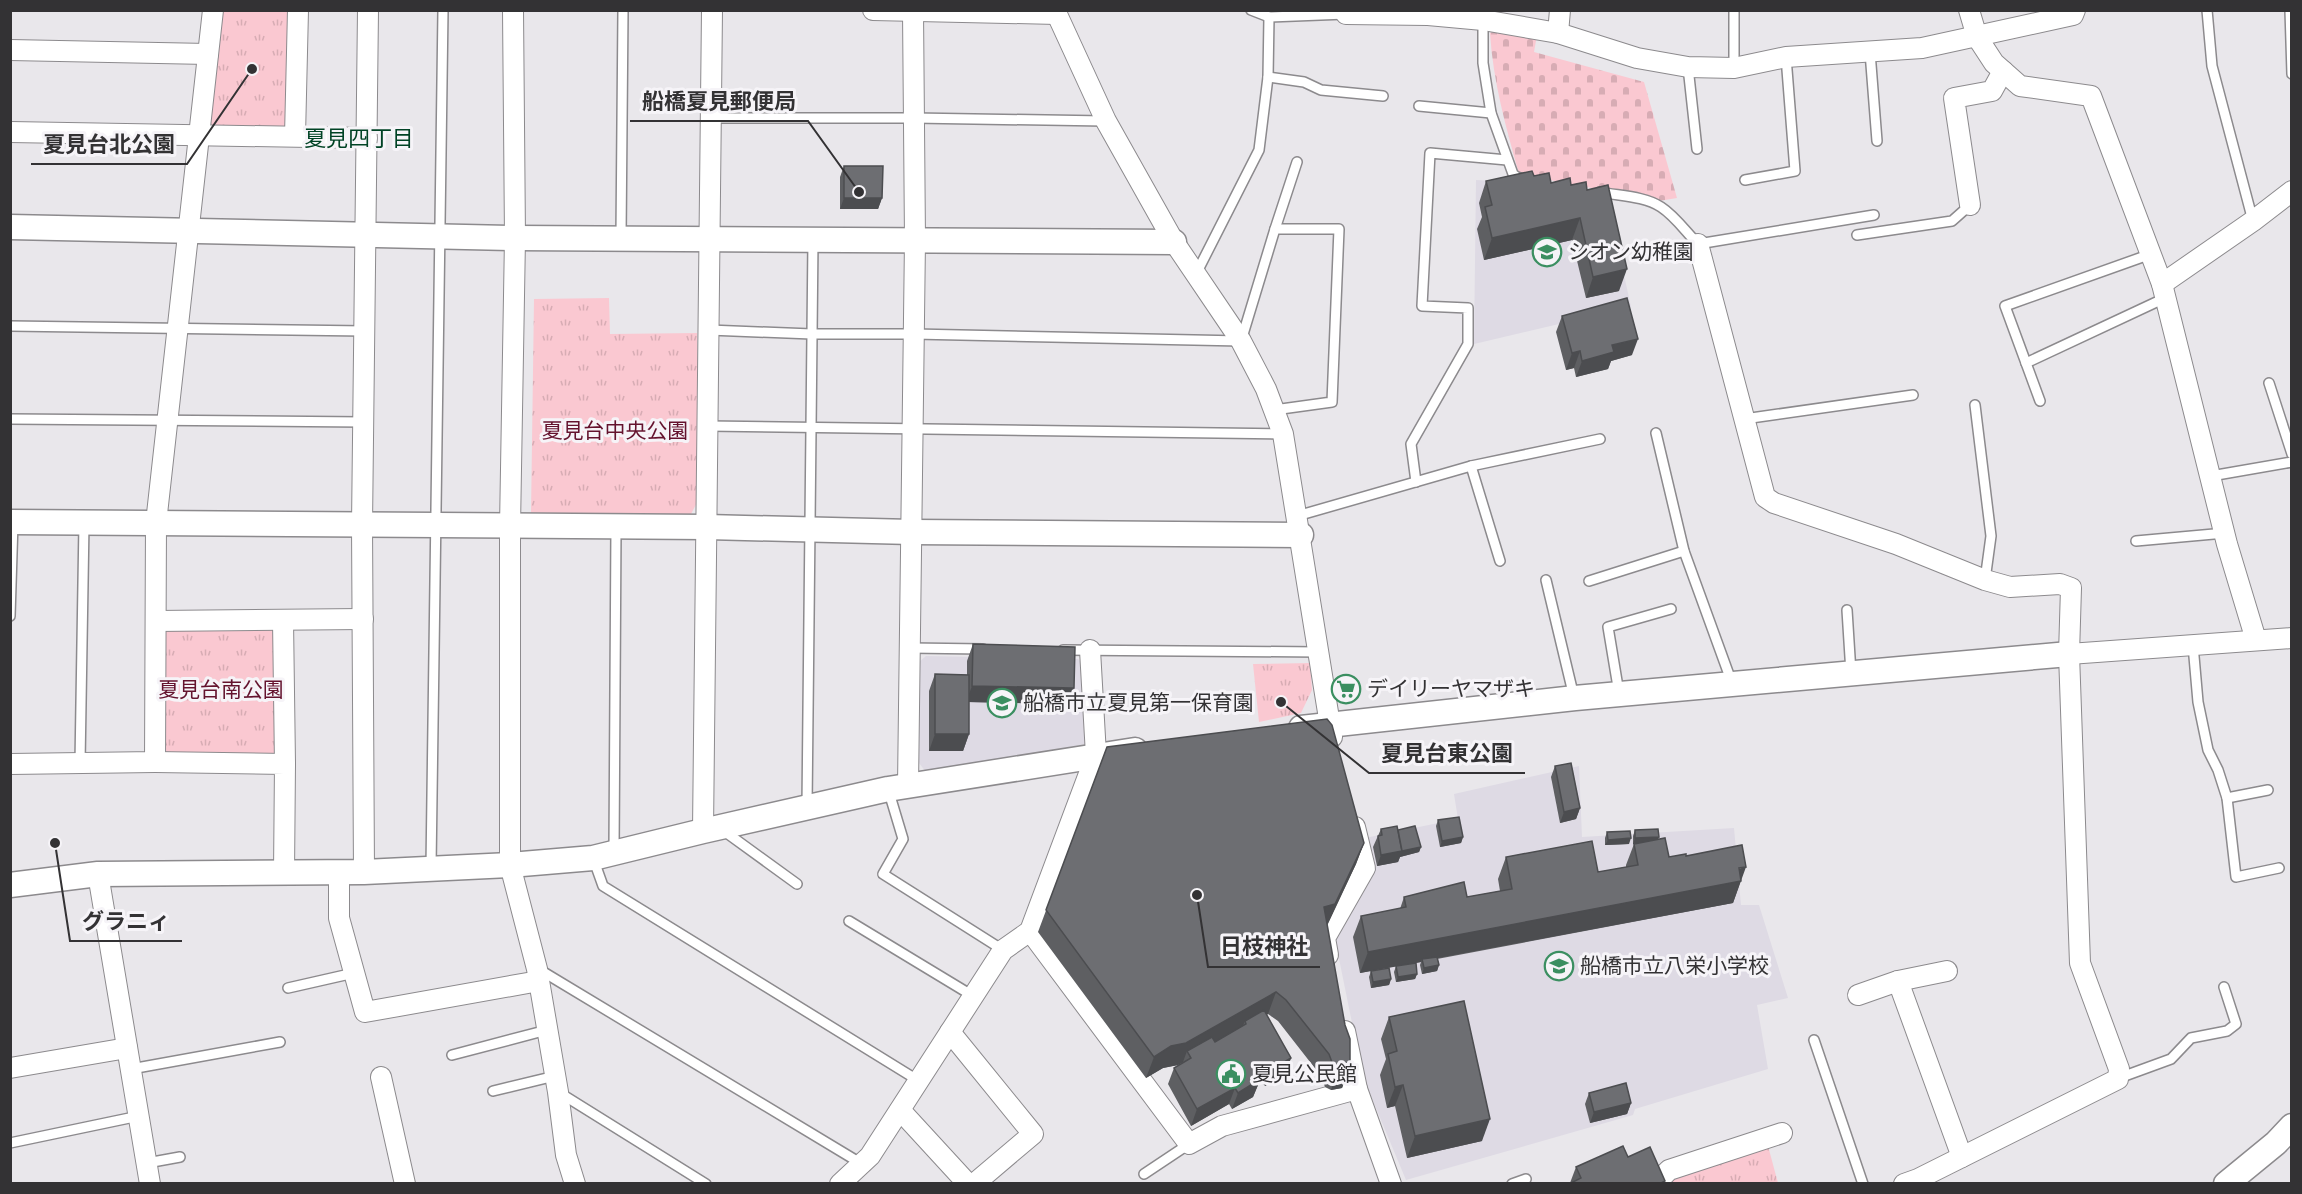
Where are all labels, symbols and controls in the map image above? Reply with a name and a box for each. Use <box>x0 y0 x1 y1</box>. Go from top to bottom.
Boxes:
callout: 船橋夏見郵便局 <box>630 81 808 121</box>
text: 船橋夏見郵便局 <box>642 89 796 115</box>
callout: 夏見台北公園 <box>31 124 187 164</box>
district label: 夏見四丁目 <box>304 126 414 152</box>
text: 夏見台北公園 <box>43 132 175 158</box>
school or university icon: シオン幼稚園 <box>1531 236 1563 268</box>
place label: シオン幼稚園 <box>1568 240 1694 265</box>
park label: 夏見台中央公園 <box>542 419 689 444</box>
supermarket icon: デイリーヤマザキ <box>1330 673 1362 705</box>
place label: デイリーヤマザキ <box>1367 677 1535 702</box>
park label: 夏見台南公園 <box>158 678 284 703</box>
school or university icon: 船橋市立夏見第一保育園 <box>986 687 1018 719</box>
place label: 船橋市立夏見第一保育園 <box>1023 691 1254 716</box>
callout: 夏見台東公園 <box>1369 733 1525 773</box>
text: 夏見台東公園 <box>1381 741 1513 767</box>
callout: グラニィ <box>70 901 182 941</box>
text: グラニィ <box>82 909 170 935</box>
callout: 日枝神社 <box>1208 927 1320 967</box>
text: 日枝神社 <box>1220 934 1308 960</box>
school or university icon: 船橋市立八栄小学校 <box>1543 950 1575 982</box>
place label: 船橋市立八栄小学校 <box>1580 954 1769 979</box>
public building icon: 夏見公民館 <box>1215 1058 1247 1090</box>
place label: 夏見公民館 <box>1252 1062 1357 1087</box>

